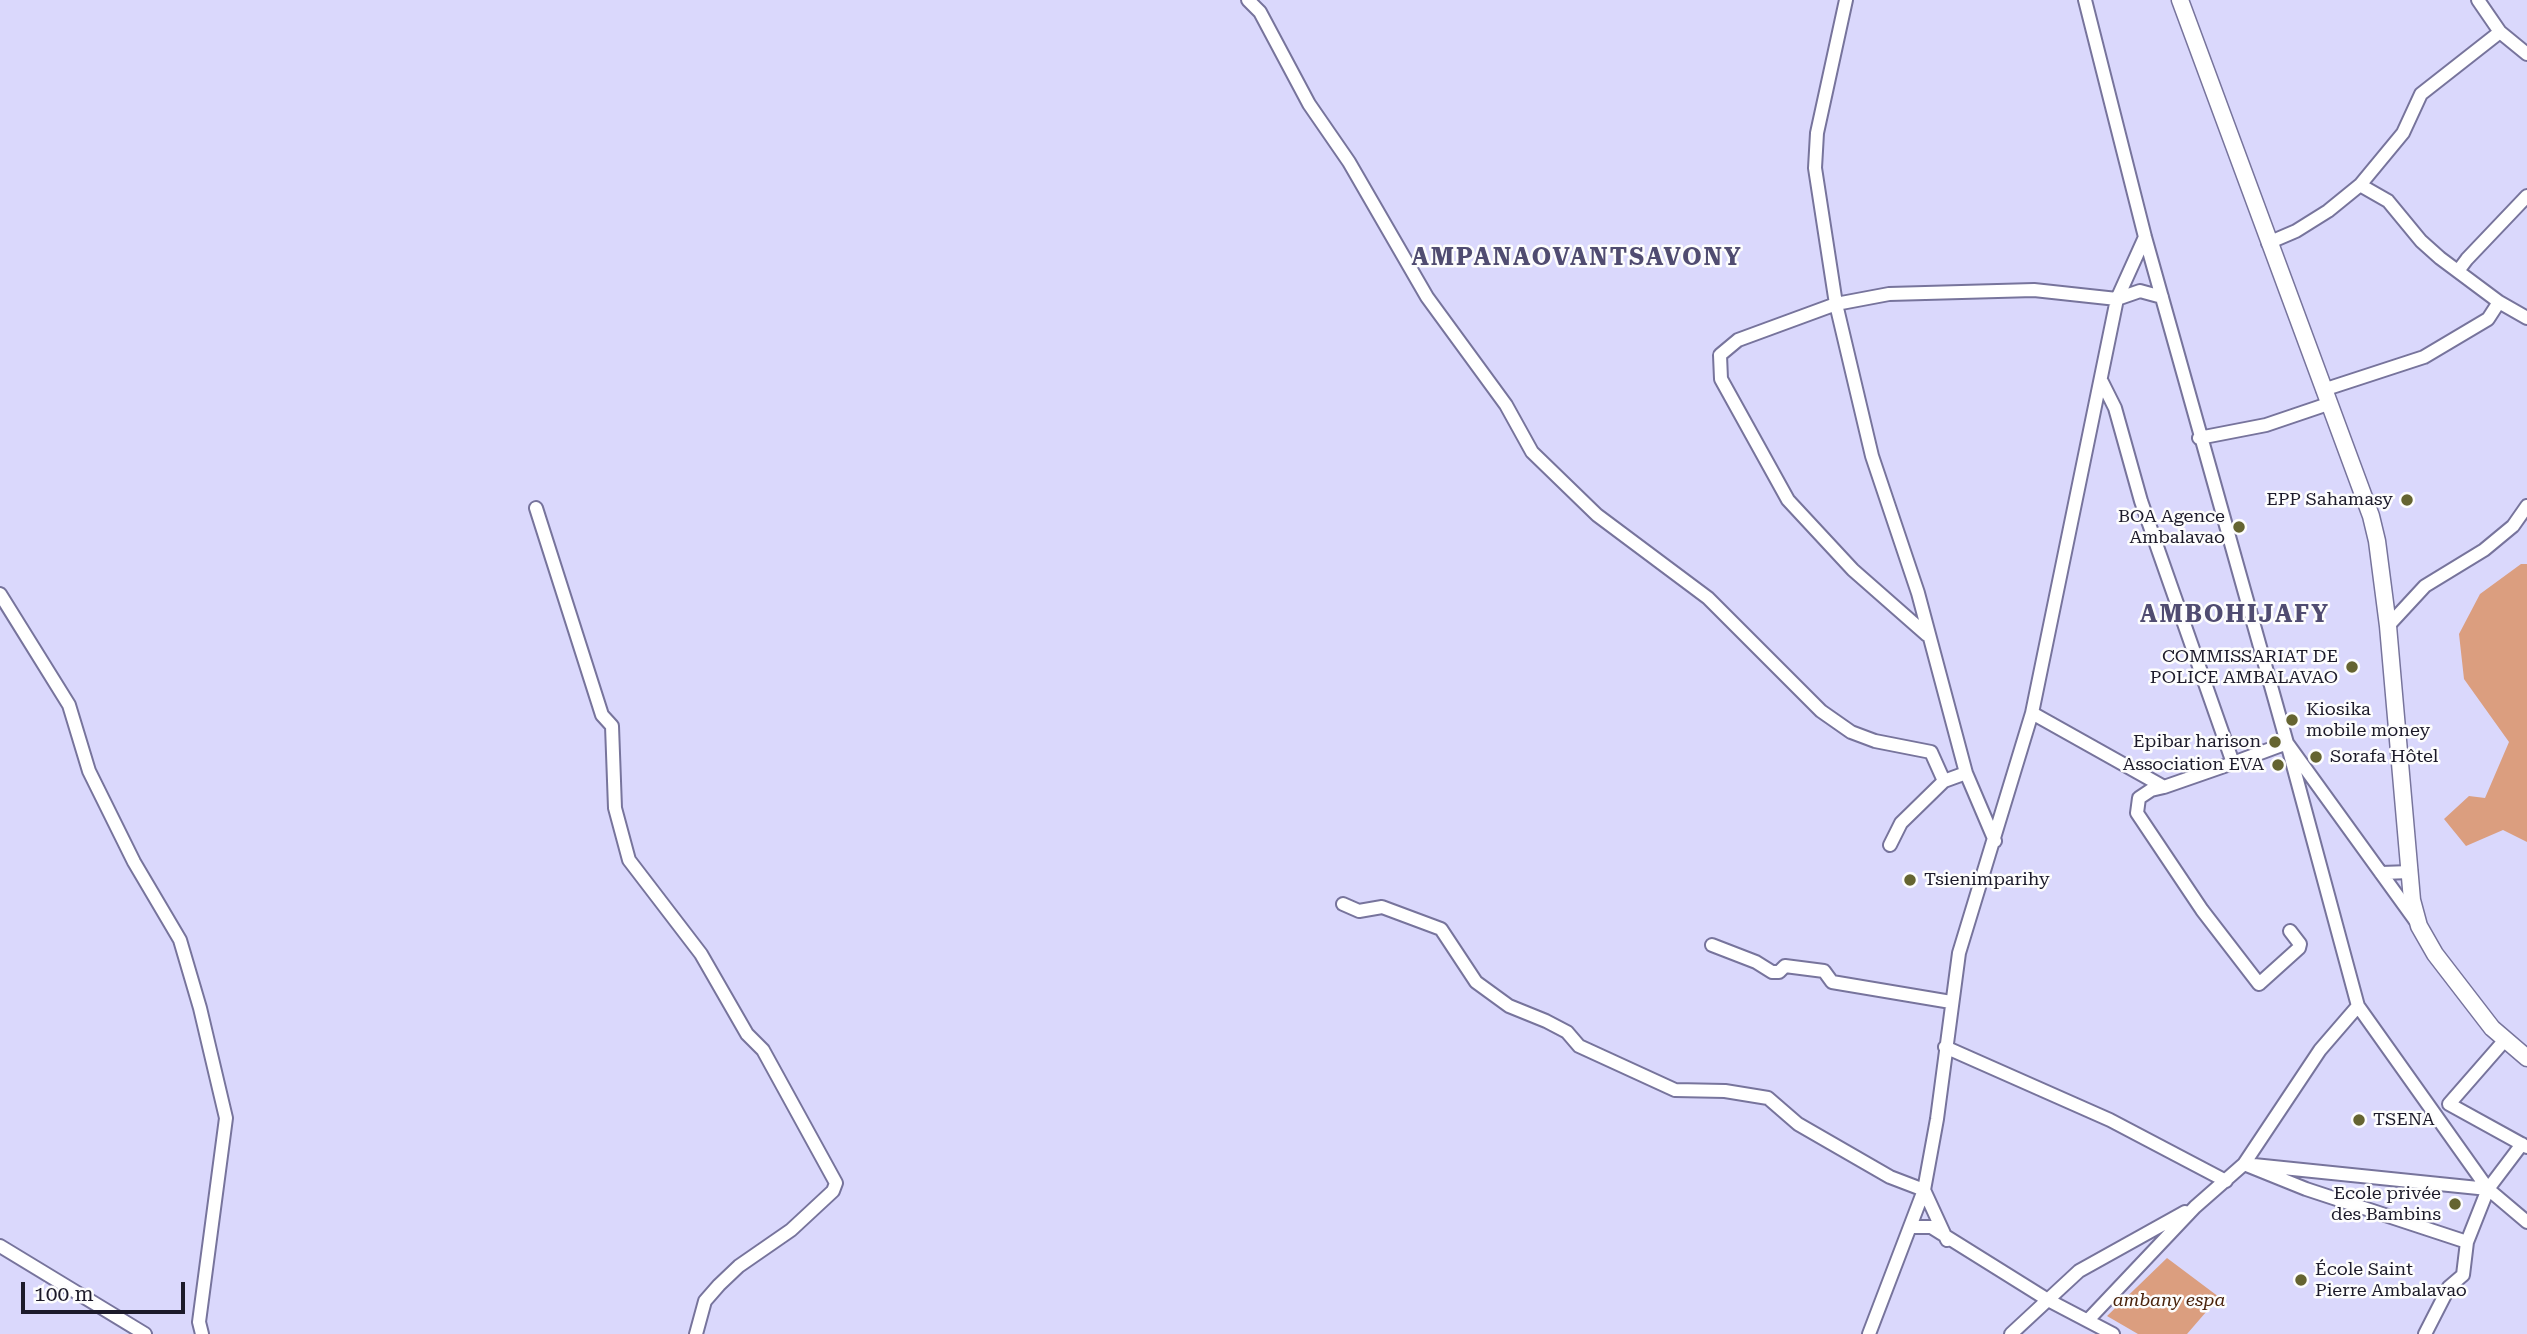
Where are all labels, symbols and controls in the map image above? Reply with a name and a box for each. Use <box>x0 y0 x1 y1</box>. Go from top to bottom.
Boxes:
district label: AMPANAOVANTSAVONY <box>1414 244 1740 272</box>
place label: EPP Sahamasy <box>2266 489 2393 511</box>
marker: EPP Sahamasy <box>2399 492 2415 508</box>
place label: BOA Agence Ambalavao <box>2118 506 2225 548</box>
marker: BOA Agence Ambalavao <box>2231 519 2247 535</box>
district label: AMBOHIJAFY <box>2141 601 2329 629</box>
place label: COMMISSARIAT DE POLICE AMBALAVAO <box>2150 646 2338 688</box>
marker: COMMISSARIAT DE POLICE AMBALAVAO <box>2344 659 2360 675</box>
place label: Kiosika mobile money <box>2306 699 2430 742</box>
marker: Kiosika mobile money <box>2284 712 2300 728</box>
place label: Epibar harison <box>2133 731 2261 753</box>
marker: Epibar harison <box>2267 734 2283 750</box>
place label: Sorafa Hôtel <box>2330 746 2438 768</box>
marker: Sorafa Hôtel <box>2308 749 2324 765</box>
place label: Association EVA <box>2123 754 2264 776</box>
marker: Association EVA <box>2270 757 2286 773</box>
place label: Tsienimparihy <box>1924 869 2050 891</box>
marker: Tsienimparihy <box>1902 872 1918 888</box>
place label: TSENA <box>2373 1109 2435 1131</box>
marker: TSENA <box>2351 1112 2367 1128</box>
place label: Ecole privée des Bambins <box>2331 1183 2441 1226</box>
marker: Ecole privée des Bambins <box>2447 1196 2463 1212</box>
place label: École Saint Pierre Ambalavao <box>2315 1259 2467 1302</box>
scale bar <box>24 1268 189 1312</box>
marker: École Saint Pierre Ambalavao <box>2293 1272 2309 1288</box>
text: 100 m <box>34 1282 94 1306</box>
park label: ambany espa <box>2113 1290 2225 1312</box>

